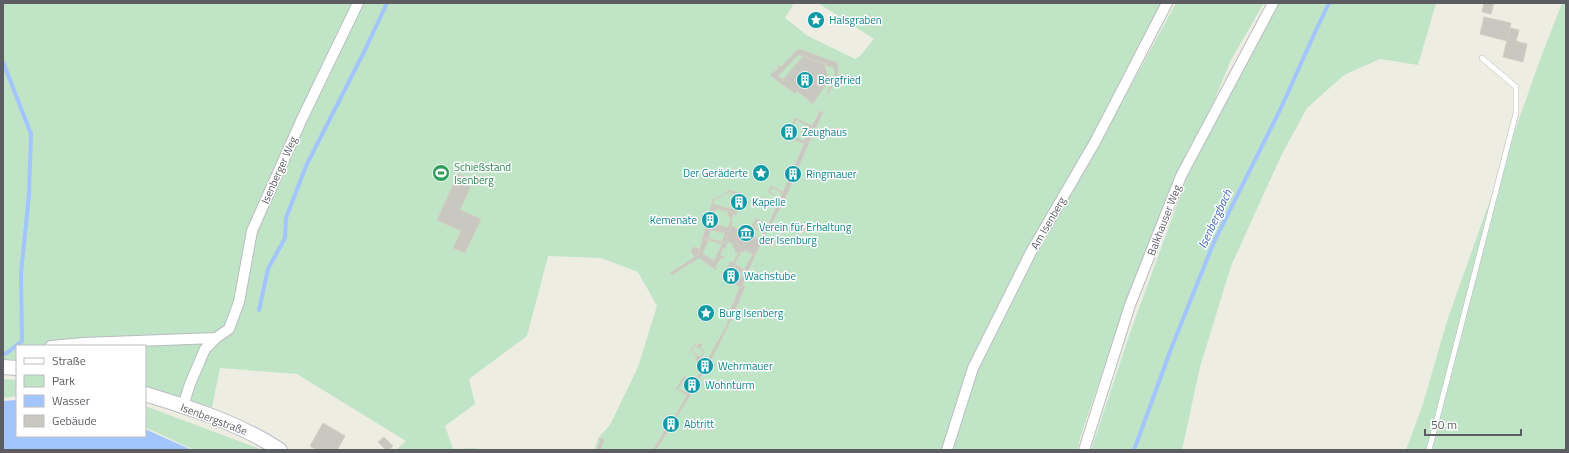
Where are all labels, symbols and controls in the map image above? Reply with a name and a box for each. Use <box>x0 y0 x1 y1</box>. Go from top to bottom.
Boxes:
place icon: Halsgraben <box>806 10 826 30</box>
place label: Halsgraben <box>829 12 882 28</box>
building icon: Bergfried <box>795 70 815 90</box>
place label: Bergfried <box>818 72 861 88</box>
building icon: Zeughaus <box>779 122 799 142</box>
place label: Zeughaus <box>802 124 847 140</box>
street label: Isenberger Weg <box>257 133 301 206</box>
place label: Schießstand Isenberg <box>454 159 511 188</box>
sports icon: Schießstand Isenberg <box>431 163 451 183</box>
place icon: Der Geräderte <box>751 163 771 183</box>
building icon: Ringmauer <box>783 164 803 184</box>
place label: Der Geräderte <box>683 165 748 181</box>
place label: Ringmauer <box>806 166 857 182</box>
street label: Balkhauser Weg <box>1143 182 1185 258</box>
water label: Isenbergbach <box>1193 185 1237 251</box>
building icon: Kapelle <box>729 192 749 212</box>
place label: Kapelle <box>752 194 786 210</box>
street label: Am Isenberg <box>1027 194 1070 252</box>
building icon: Kemenate <box>700 210 720 230</box>
place label: Kemenate <box>650 212 697 228</box>
place label: Verein für Erhaltung der Isenburg <box>759 219 852 248</box>
museum icon: Verein für Erhaltung der Isenburg <box>736 223 756 243</box>
building icon: Wachstube <box>721 266 741 286</box>
place label: Wachstube <box>744 268 796 284</box>
place icon: Burg Isenberg <box>696 303 716 323</box>
place label: Burg Isenberg <box>719 305 784 321</box>
legend <box>16 345 146 437</box>
text: Straße <box>52 351 86 370</box>
building icon: Wehrmauer <box>695 356 715 376</box>
place label: Wehrmauer <box>718 358 773 374</box>
text: Park <box>52 371 75 390</box>
building icon: Wohnturm <box>682 375 702 395</box>
place label: Wohnturm <box>705 377 755 393</box>
text: Wasser <box>52 391 90 410</box>
street label: Isenbergstraße <box>178 399 250 439</box>
text: Gebäude <box>52 411 97 430</box>
scale bar <box>1425 411 1521 437</box>
building icon: Abtritt <box>661 414 681 434</box>
text: 50 m <box>1431 415 1457 434</box>
place label: Abtritt <box>684 416 714 432</box>

